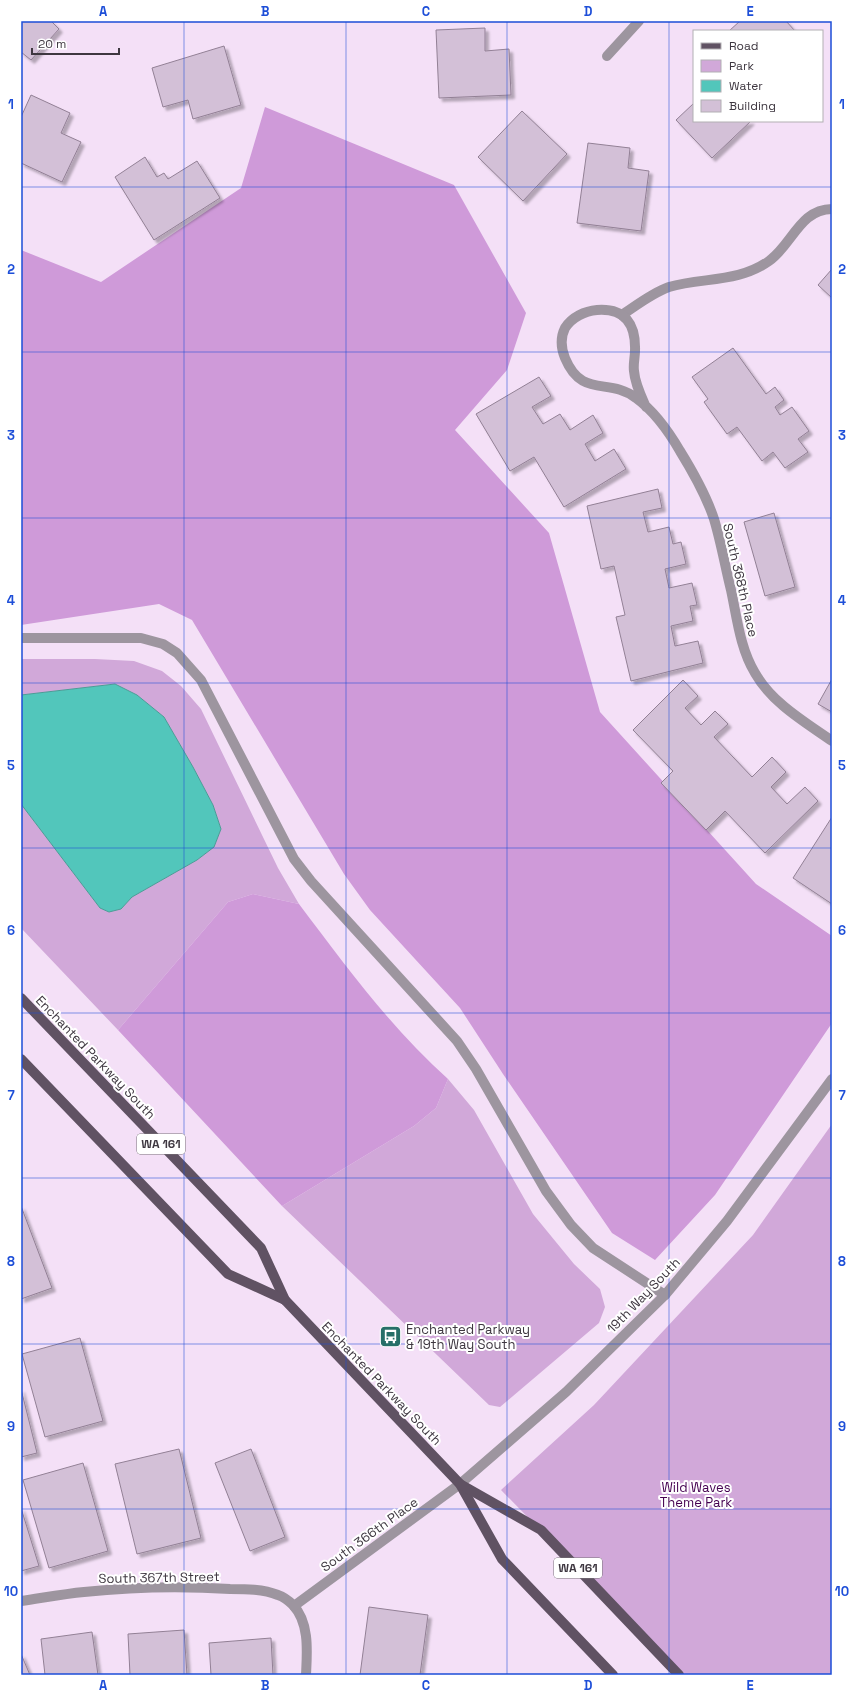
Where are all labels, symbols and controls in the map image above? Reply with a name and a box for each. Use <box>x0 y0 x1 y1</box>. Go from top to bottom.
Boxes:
text: A <box>99 3 108 20</box>
text: B <box>261 3 270 20</box>
text: C <box>422 3 430 20</box>
text: D <box>584 3 593 20</box>
text: E <box>746 3 754 20</box>
scale bar <box>32 30 119 56</box>
legend <box>693 30 823 122</box>
text: 20 m <box>38 36 66 52</box>
text: Road <box>729 38 758 54</box>
text: Park <box>729 58 754 74</box>
text: Water <box>729 78 763 94</box>
text: 1 <box>8 96 14 113</box>
text: 1 <box>839 96 845 113</box>
text: Building <box>729 98 776 114</box>
text: 2 <box>7 261 15 278</box>
text: 2 <box>838 261 846 278</box>
text: 3 <box>7 427 15 444</box>
text: 3 <box>838 427 846 444</box>
street label: South 368th Place <box>719 522 762 639</box>
text: 4 <box>7 592 15 609</box>
text: 4 <box>838 592 846 609</box>
text: 5 <box>7 757 15 774</box>
text: 5 <box>838 757 846 774</box>
text: 6 <box>7 922 15 939</box>
text: 6 <box>838 922 846 939</box>
street label: Enchanted Parkway South <box>32 992 159 1123</box>
text: 7 <box>7 1087 15 1104</box>
text: 7 <box>838 1087 846 1104</box>
road number: WA 161 <box>137 1134 185 1154</box>
text: 8 <box>7 1253 15 1270</box>
text: 8 <box>838 1253 846 1270</box>
street label: 19th Way South <box>603 1254 684 1337</box>
street label: Enchanted Parkway South <box>318 1318 445 1449</box>
place label: Enchanted Parkway & 19th Way South <box>406 1321 530 1353</box>
bus stop icon: Enchanted Parkway & 19th Way South <box>378 1323 404 1349</box>
text: 9 <box>7 1418 15 1435</box>
text: 9 <box>838 1418 846 1435</box>
park label: Wild Waves Theme Park <box>660 1479 732 1511</box>
street label: South 366th Place <box>317 1493 421 1575</box>
road number: WA 161 <box>554 1558 602 1578</box>
street label: South 367th Street <box>98 1568 220 1587</box>
text: 10 <box>4 1583 18 1600</box>
text: 10 <box>835 1583 849 1600</box>
text: A <box>99 1677 108 1694</box>
text: B <box>261 1677 270 1694</box>
text: C <box>422 1677 430 1694</box>
text: D <box>584 1677 593 1694</box>
text: E <box>746 1677 754 1694</box>

